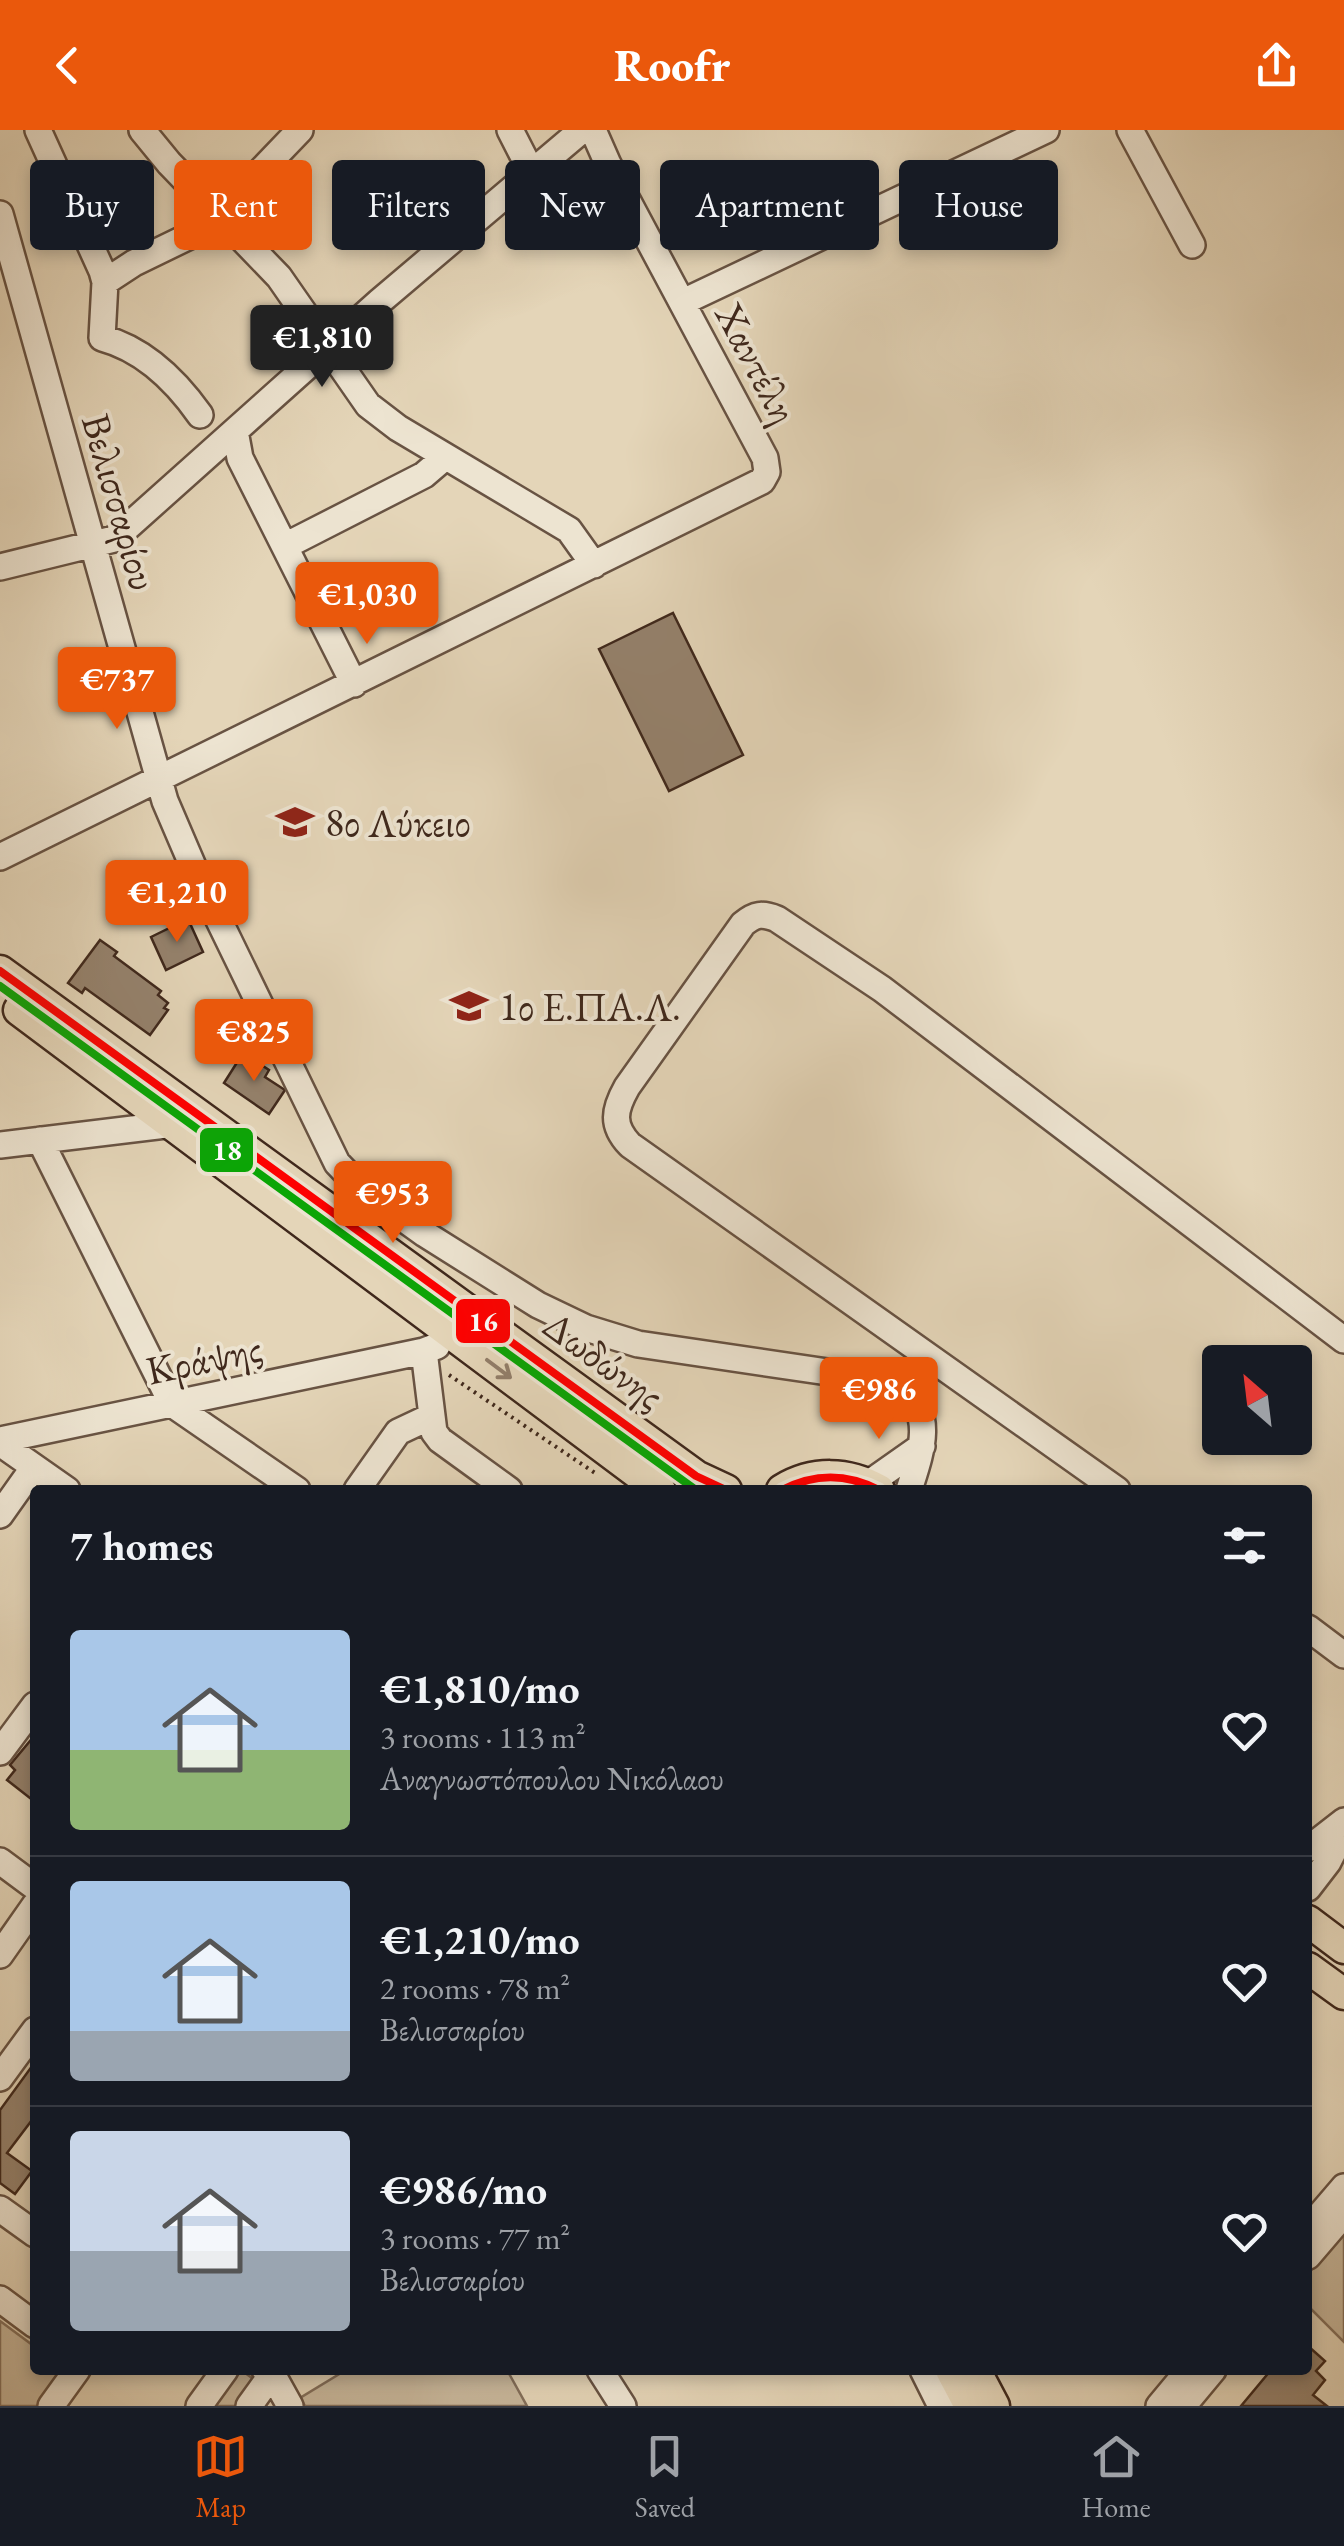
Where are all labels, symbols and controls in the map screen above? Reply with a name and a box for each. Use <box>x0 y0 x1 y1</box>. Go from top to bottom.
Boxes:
text: Roofr <box>614 36 730 94</box>
icon: back <box>40 38 95 93</box>
icon: share <box>1249 38 1304 93</box>
chip: Buy <box>30 160 154 250</box>
chip: Rent <box>174 160 312 250</box>
chip: Filters <box>332 160 485 250</box>
chip: New <box>505 160 640 250</box>
chip: Apartment <box>660 160 879 250</box>
chip: House <box>899 160 1058 250</box>
street label: Χαντέλη <box>703 293 810 432</box>
pin: €1,810 <box>241 305 403 390</box>
text: €1,810 <box>272 316 372 358</box>
street label: Βελισσαρίου <box>70 408 170 596</box>
pin: €1,030 <box>286 562 448 647</box>
text: €1,030 <box>317 573 417 615</box>
pin: €737 <box>58 647 176 732</box>
text: €737 <box>80 658 154 700</box>
place label: 8ο Λύκειο <box>325 796 471 848</box>
school or university icon: 8ο Λύκειο <box>274 801 316 843</box>
pin: €1,210 <box>96 860 258 945</box>
text: €1,210 <box>127 871 227 913</box>
place label: 1ο Ε.ΠΑ.Λ. <box>499 980 681 1032</box>
school or university icon: 1ο Ε.ΠΑ.Λ. <box>448 985 490 1027</box>
pin: €825 <box>195 999 313 1084</box>
text: €825 <box>217 1010 291 1052</box>
line badge: 18 <box>198 1126 255 1174</box>
text: 18 <box>212 1132 242 1168</box>
pin: €953 <box>334 1161 452 1246</box>
text: €953 <box>356 1172 430 1214</box>
line badge: 16 <box>454 1297 512 1345</box>
street label: Δωδώνης <box>533 1299 675 1421</box>
text: 16 <box>468 1303 498 1339</box>
street label: Κράψης <box>141 1321 267 1397</box>
north arrow <box>1202 1345 1312 1455</box>
map controls <box>1202 1345 1312 1455</box>
pin: €986 <box>820 1357 938 1442</box>
one-way arrow <box>485 1358 512 1379</box>
text: €986 <box>842 1368 916 1410</box>
text: 7 homes <box>70 1518 213 1573</box>
icon: filters <box>1217 1518 1272 1573</box>
text: €1,810/mo <box>380 1661 580 1716</box>
icon: home <box>150 1670 270 1790</box>
icon: heart <box>1217 1703 1272 1758</box>
text: 3 rooms · 113 m² <box>380 1716 586 1758</box>
text: Αναγνωστόπουλου Νικόλαου <box>380 1758 724 1800</box>
text: €1,210/mo <box>380 1912 580 1967</box>
icon: home <box>150 1921 270 2041</box>
icon: heart <box>1217 1954 1272 2009</box>
text: 2 rooms · 78 m² <box>380 1967 570 2009</box>
text: Βελισσαρίου <box>380 2009 525 2051</box>
text: €986/mo <box>380 2162 547 2217</box>
icon: home <box>150 2171 270 2291</box>
icon: heart <box>1217 2204 1272 2259</box>
text: 3 rooms · 77 m² <box>380 2217 570 2259</box>
text: Βελισσαρίου <box>380 2259 525 2301</box>
tab: Map <box>193 2429 248 2525</box>
tab: Saved <box>635 2429 695 2525</box>
tab: Home <box>1081 2429 1151 2525</box>

